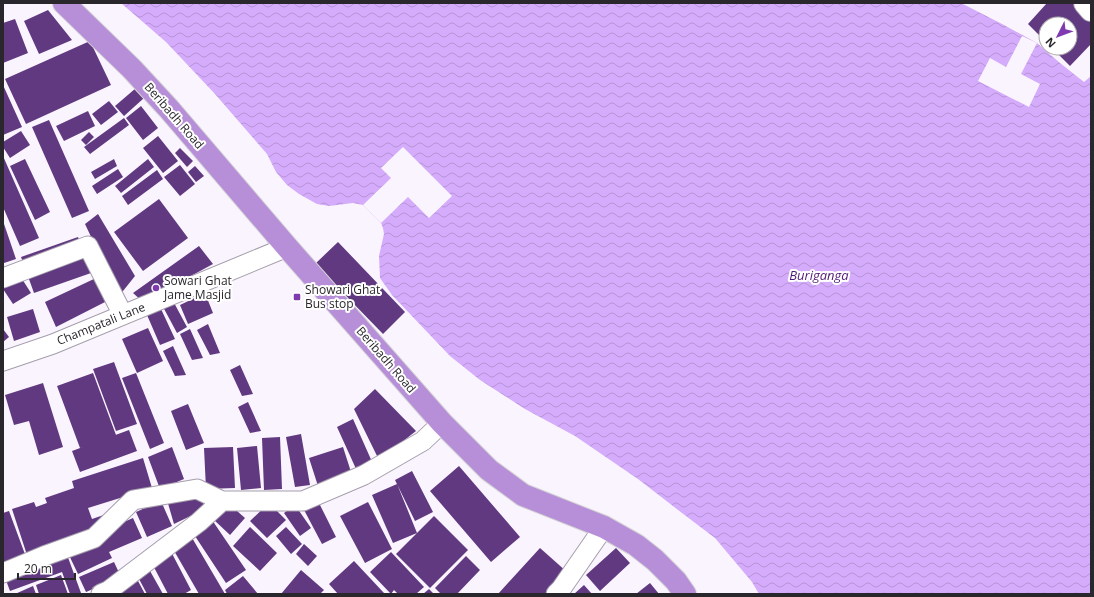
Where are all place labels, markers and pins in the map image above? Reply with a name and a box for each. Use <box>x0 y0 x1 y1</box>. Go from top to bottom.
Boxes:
place label: Sowari Ghat Jame Masjid <box>163 272 232 303</box>
place label: Showari Ghat Bus stop <box>305 281 380 312</box>
marker: Sowari Ghat Jame Masjid <box>151 283 161 293</box>
marker: Showari Ghat Bus stop <box>292 292 302 302</box>

